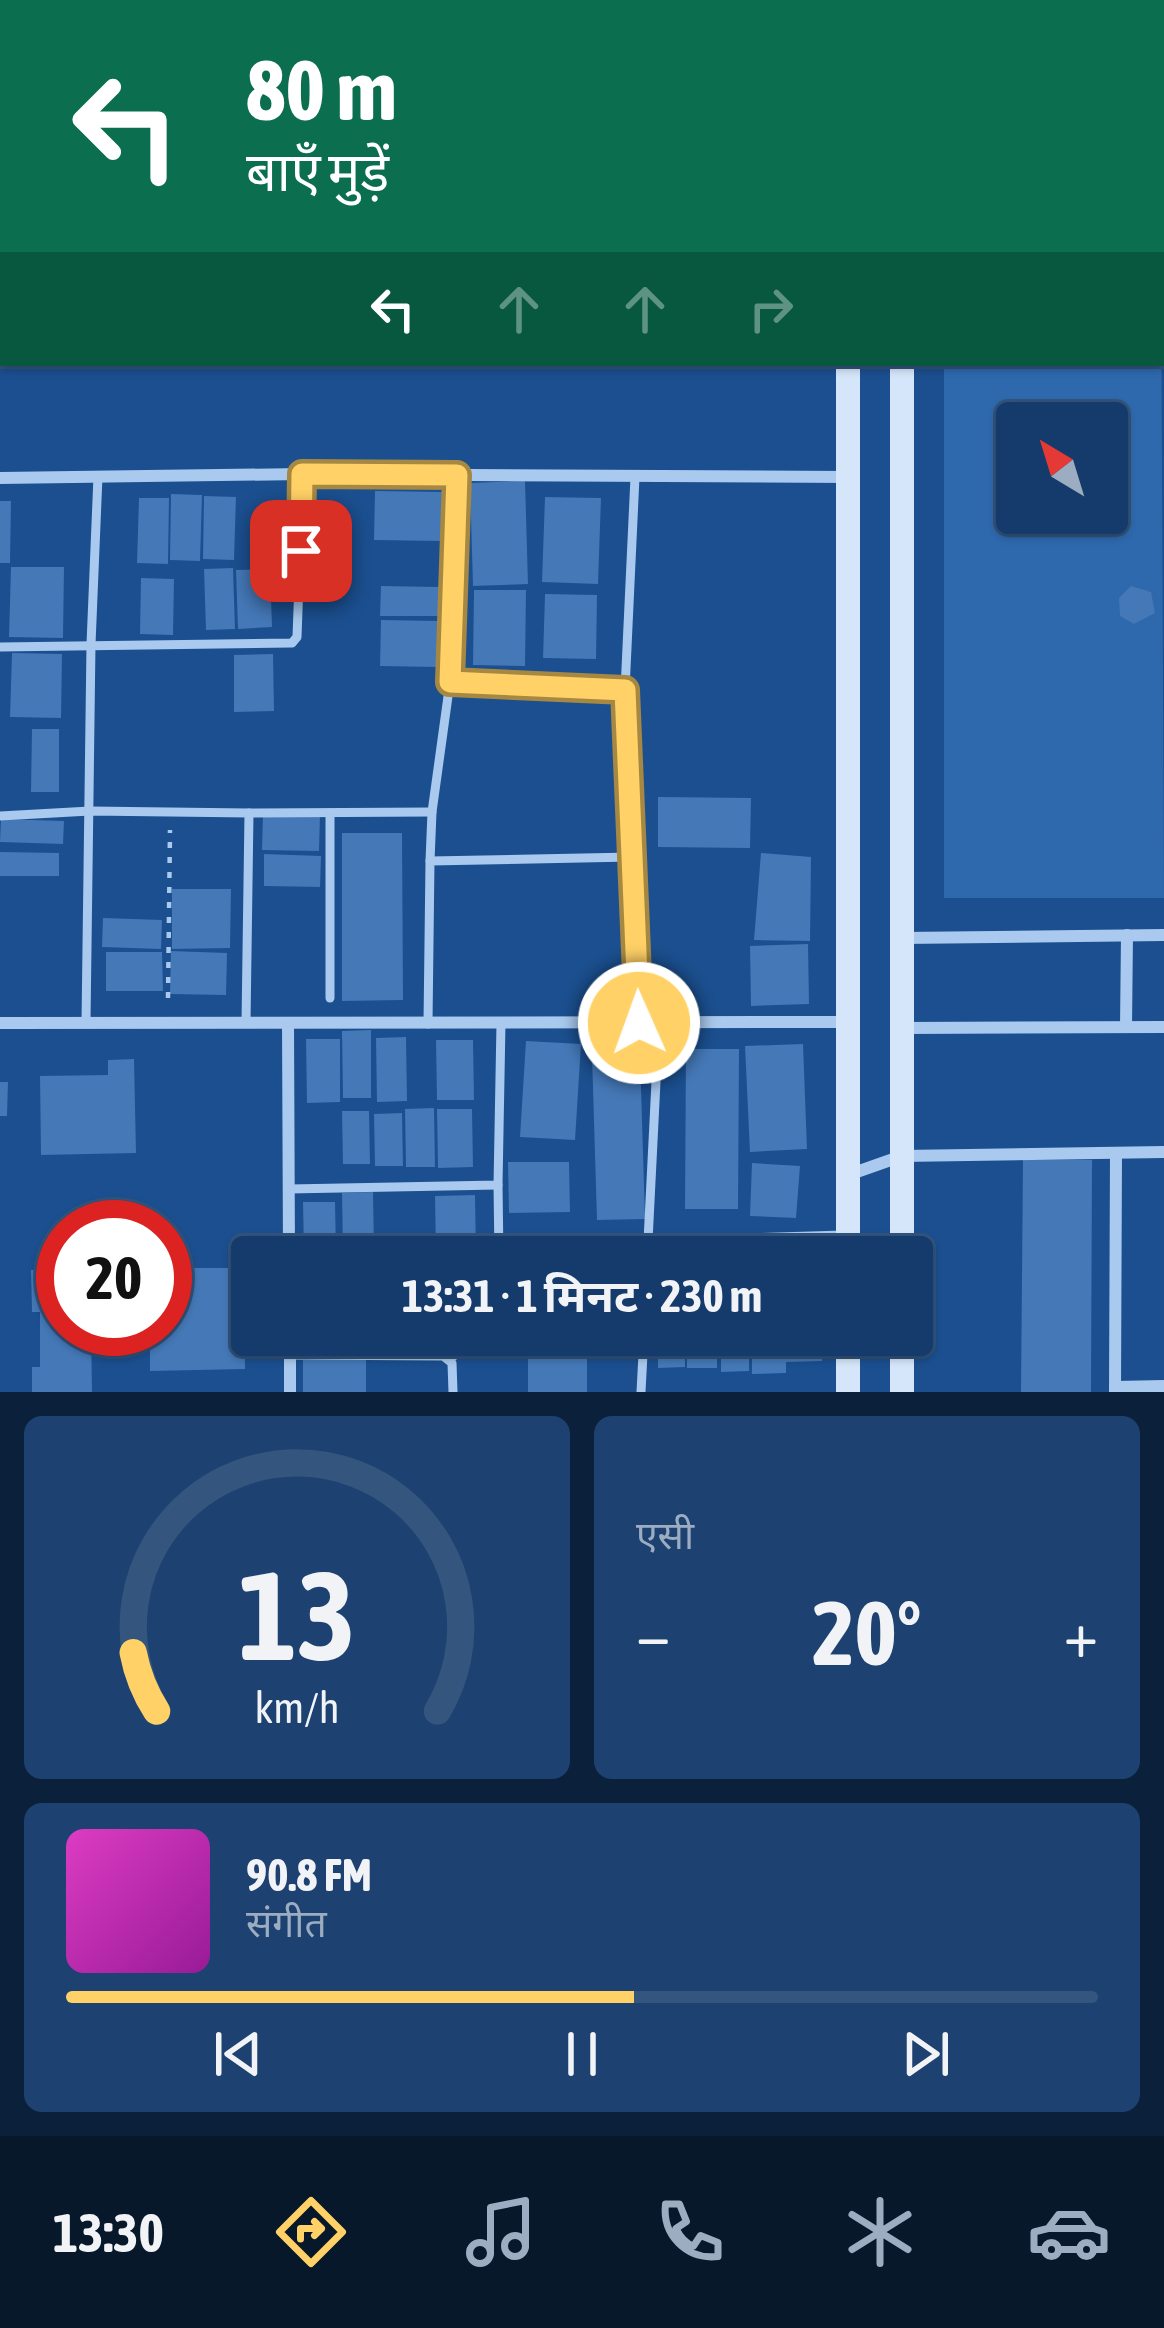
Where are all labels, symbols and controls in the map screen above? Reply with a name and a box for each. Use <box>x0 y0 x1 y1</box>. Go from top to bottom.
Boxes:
text: 80 m <box>246 42 397 138</box>
icon: left <box>48 48 204 204</box>
text: बाएँ मुड़ें <box>246 141 389 202</box>
icon: left <box>360 276 426 342</box>
icon: ahead <box>486 276 552 342</box>
icon: ahead <box>612 276 678 342</box>
icon: right <box>738 276 804 342</box>
north arrow <box>996 402 1128 534</box>
map controls <box>996 402 1128 534</box>
pin <box>250 500 352 602</box>
icon: arrive <box>268 518 334 584</box>
position arrow <box>576 960 702 1086</box>
speed limit sign: 20 <box>36 1200 192 1356</box>
text: 13:31 · 1 मिनट · 230 m <box>402 1270 762 1322</box>
text: एसी <box>636 1513 694 1557</box>
text: 13 <box>238 1543 356 1686</box>
text: 20° <box>812 1581 922 1684</box>
text: − <box>636 1595 670 1671</box>
text: + <box>1064 1595 1098 1671</box>
text: km/h <box>254 1682 340 1731</box>
text: 90.8 FM <box>246 1849 372 1901</box>
text: संगीत <box>246 1901 327 1945</box>
icon: previous <box>205 2021 271 2087</box>
icon: pause <box>549 2021 615 2087</box>
icon: next <box>893 2021 959 2087</box>
icon: directions <box>269 2190 353 2274</box>
icon: music <box>459 2190 543 2274</box>
icon: phone <box>648 2190 732 2274</box>
icon: climate <box>838 2190 922 2274</box>
icon: car <box>1027 2190 1111 2274</box>
text: 13:30 <box>53 2202 164 2263</box>

